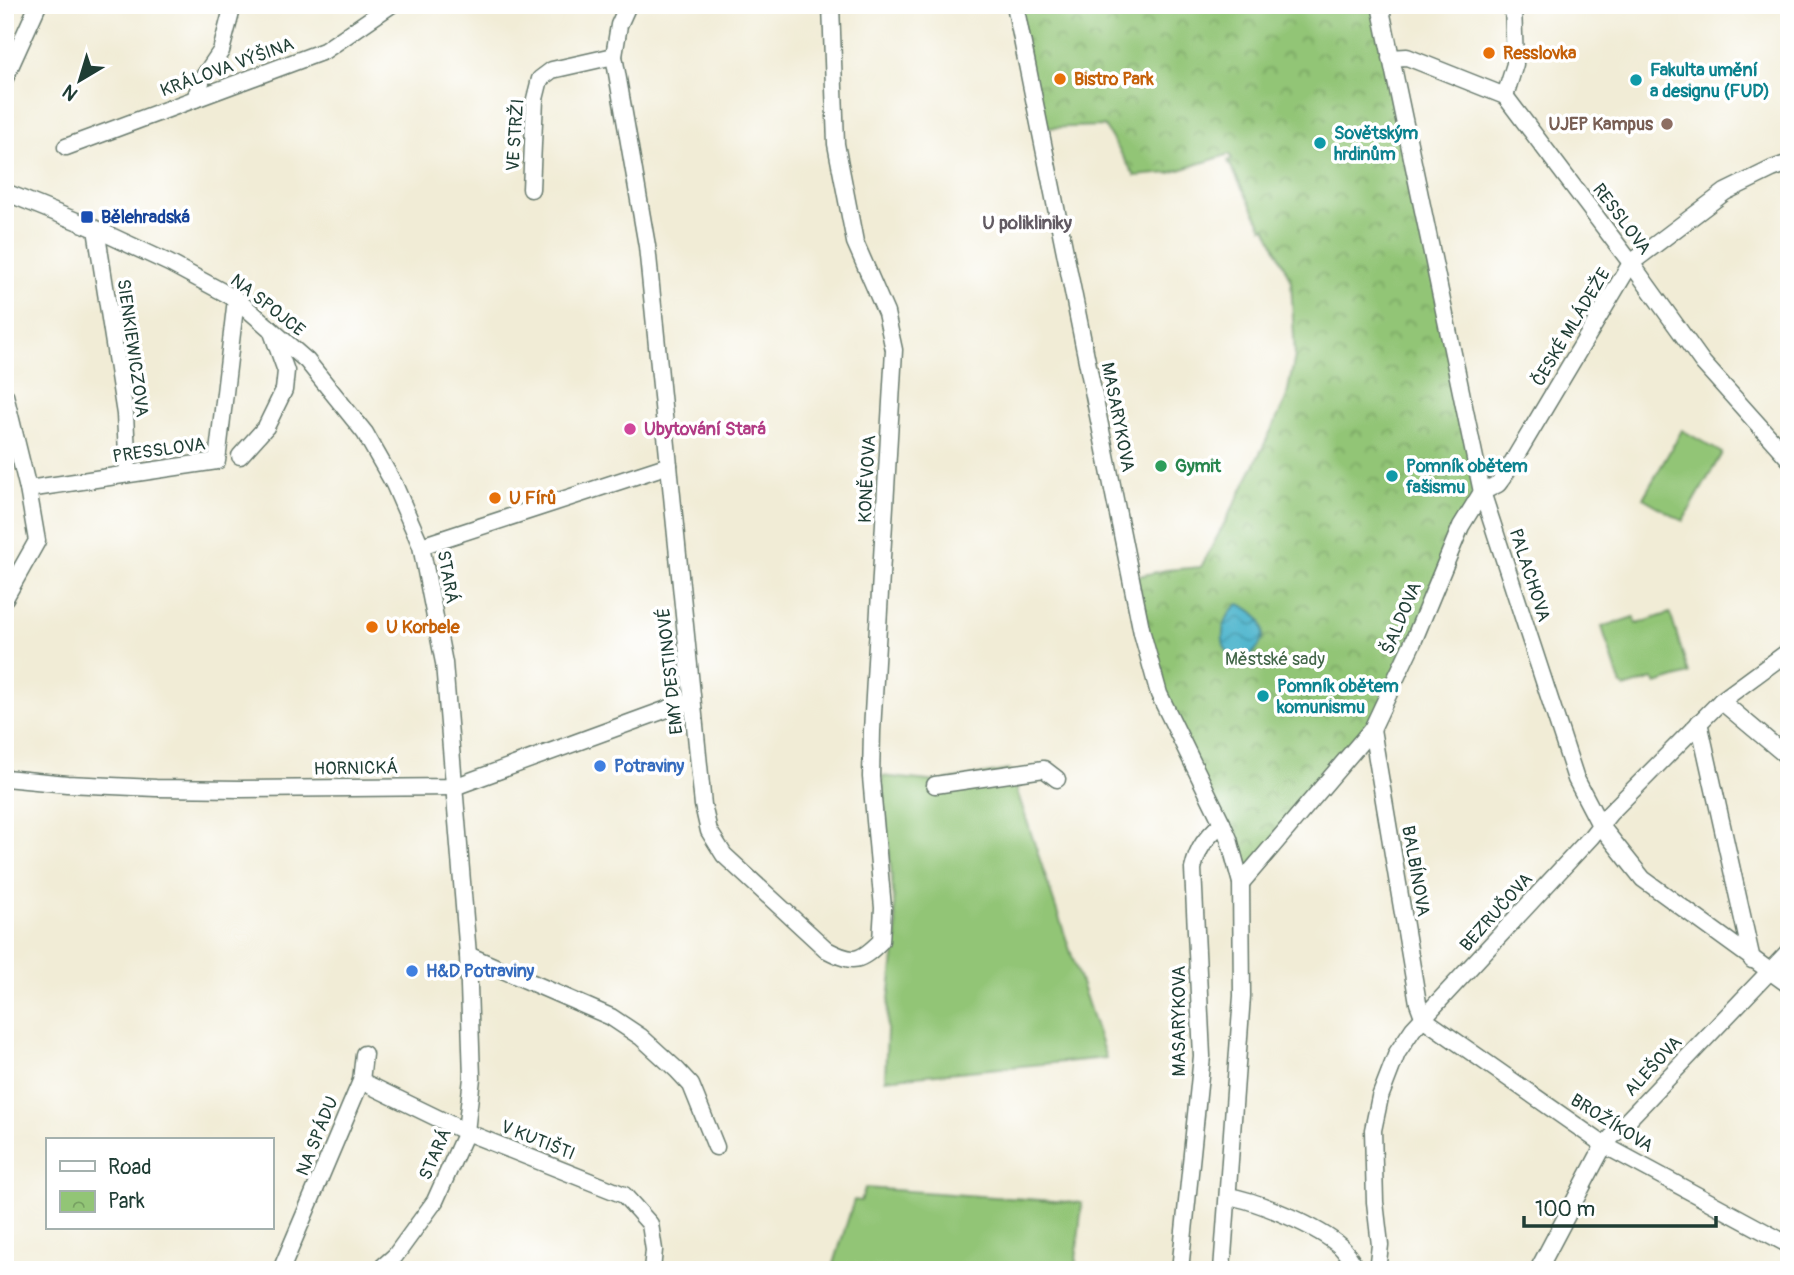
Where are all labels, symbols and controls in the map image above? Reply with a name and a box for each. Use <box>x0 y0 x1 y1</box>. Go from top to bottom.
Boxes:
street label: KRÁLOVA VÝŠINA <box>157 32 297 102</box>
place label: Resslovka <box>1503 42 1577 65</box>
marker: Resslovka <box>1481 45 1497 61</box>
north arrow <box>46 46 116 116</box>
place label: Fakulta umění a designu (FUD) <box>1650 59 1770 103</box>
place label: Bistro Park <box>1074 68 1154 91</box>
marker: Bistro Park <box>1052 71 1068 87</box>
marker: Fakulta umění a designu (FUD) <box>1628 72 1644 88</box>
text: N <box>58 79 83 106</box>
street label: VE STRŽI <box>501 98 530 172</box>
place label: UJEP Kampus <box>1548 113 1654 136</box>
marker: UJEP Kampus <box>1659 116 1675 132</box>
place label: Sovětským hrdinům <box>1334 122 1418 166</box>
marker: Sovětským hrdinům <box>1312 135 1328 151</box>
street label: RESSLOVA <box>1587 179 1656 260</box>
place label: Bělehradská <box>101 206 191 229</box>
marker: Bělehradská <box>79 209 95 225</box>
district label: U polikliniky <box>982 211 1073 235</box>
street label: ČESKÉ MLÁDEŽE <box>1527 264 1616 391</box>
street label: NA SPOJCE <box>226 269 310 342</box>
street label: SIENKIEWICZOVA <box>111 278 154 419</box>
street label: MASARYKOVA <box>1096 360 1139 474</box>
place label: Ubytování Stará <box>644 418 767 441</box>
marker: Ubytování Stará <box>622 421 638 437</box>
street label: PRESSLOVA <box>111 433 207 468</box>
street label: KONĚVOVA <box>854 434 881 523</box>
place label: Gymit <box>1175 455 1222 478</box>
place label: Pomník obětem fašismu <box>1406 455 1528 499</box>
marker: Gymit <box>1153 458 1169 474</box>
marker: Pomník obětem fašismu <box>1384 468 1400 484</box>
place label: U Fírů <box>509 487 556 510</box>
marker: U Fírů <box>487 490 503 506</box>
street label: PALACHOVA <box>1504 526 1555 625</box>
street label: STARÁ <box>431 548 464 606</box>
street label: ŠALDOVA <box>1375 578 1427 658</box>
street label: EMY DESTINOVÉ <box>652 606 689 735</box>
place label: U Korbele <box>386 616 461 639</box>
marker: U Korbele <box>364 619 380 635</box>
park label: Městské sady <box>1225 648 1325 671</box>
place label: Pomník obětem komunismu <box>1276 675 1399 719</box>
marker: Pomník obětem komunismu <box>1255 688 1271 704</box>
place label: Potraviny <box>614 755 685 778</box>
street label: HORNICKÁ <box>314 756 398 781</box>
marker: Potraviny <box>592 758 608 774</box>
street label: BALBÍNOVA <box>1396 824 1435 919</box>
street label: BEZRUČOVA <box>1455 868 1538 956</box>
place label: H&D Potraviny <box>426 960 534 983</box>
marker: H&D Potraviny <box>404 963 420 979</box>
street label: MASARYKOVA <box>1168 965 1191 1077</box>
street label: ALEŠOVA <box>1619 1030 1687 1101</box>
street label: BROŽÍKOVA <box>1566 1089 1658 1158</box>
street label: NA SPÁDU <box>291 1093 344 1179</box>
street label: V KUTIŠTI <box>497 1114 579 1166</box>
street label: STARÁ <box>414 1125 457 1184</box>
legend <box>46 1138 273 1230</box>
text: Road <box>108 1154 152 1181</box>
scale bar <box>1524 1184 1717 1228</box>
text: Park <box>108 1188 145 1215</box>
text: 100 m <box>1535 1196 1595 1223</box>

